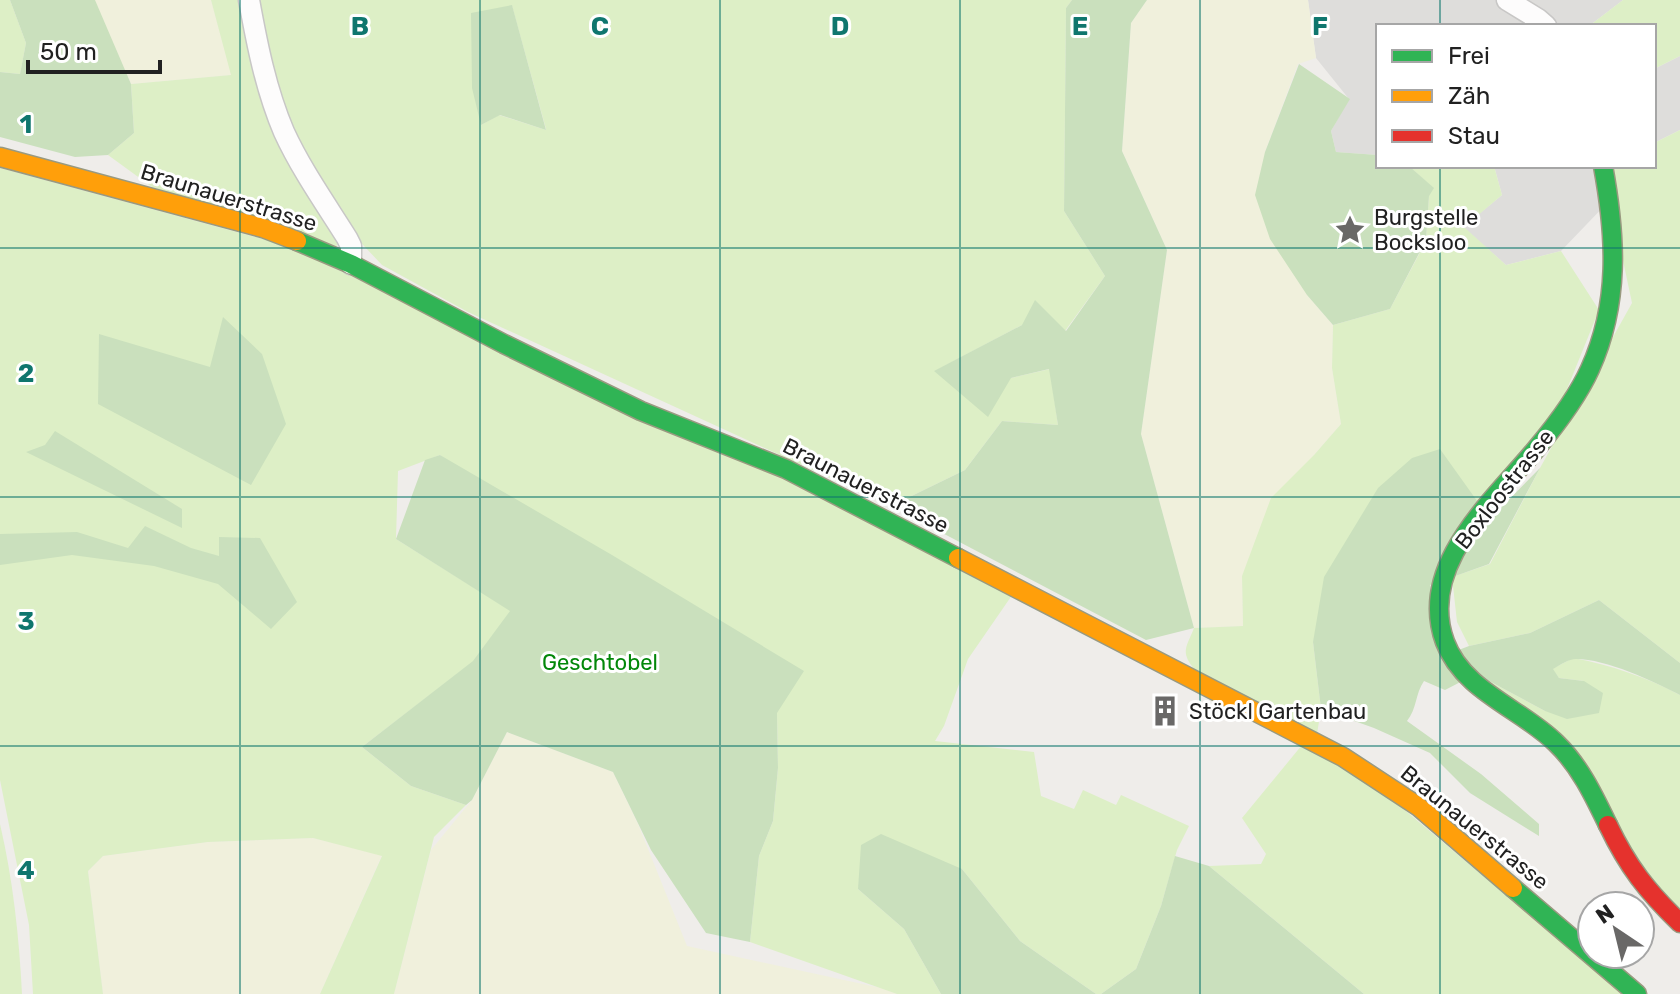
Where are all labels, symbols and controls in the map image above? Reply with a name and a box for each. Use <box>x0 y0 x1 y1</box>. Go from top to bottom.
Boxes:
text: B <box>351 11 369 42</box>
text: C <box>591 11 609 42</box>
text: D <box>831 11 849 42</box>
text: E <box>1072 11 1088 42</box>
text: F <box>1312 11 1328 42</box>
scale bar <box>28 24 160 74</box>
legend <box>1376 24 1656 168</box>
text: 50 m <box>40 38 97 66</box>
text: Frei <box>1448 42 1490 70</box>
text: Zäh <box>1448 82 1490 110</box>
text: 1 <box>20 109 32 140</box>
text: Stau <box>1448 122 1500 150</box>
street label: Braunauerstrasse <box>138 158 320 237</box>
place label: Burgstelle Bocksloo <box>1374 204 1478 256</box>
place icon: Burgstelle Bocksloo <box>1333 213 1367 247</box>
text: 2 <box>18 358 34 389</box>
street label: Boxloostrasse <box>1449 424 1559 555</box>
street label: Braunauerstrasse <box>778 432 953 539</box>
text: 3 <box>17 606 35 637</box>
park label: Geschtobel <box>542 649 658 676</box>
building icon: Stöckl Gartenbau <box>1148 694 1182 728</box>
place label: Stöckl Gartenbau <box>1189 698 1366 725</box>
street label: Braunauerstrasse <box>1395 759 1554 895</box>
text: 4 <box>17 855 35 886</box>
north arrow <box>1576 890 1656 970</box>
text: N <box>1591 898 1619 930</box>

